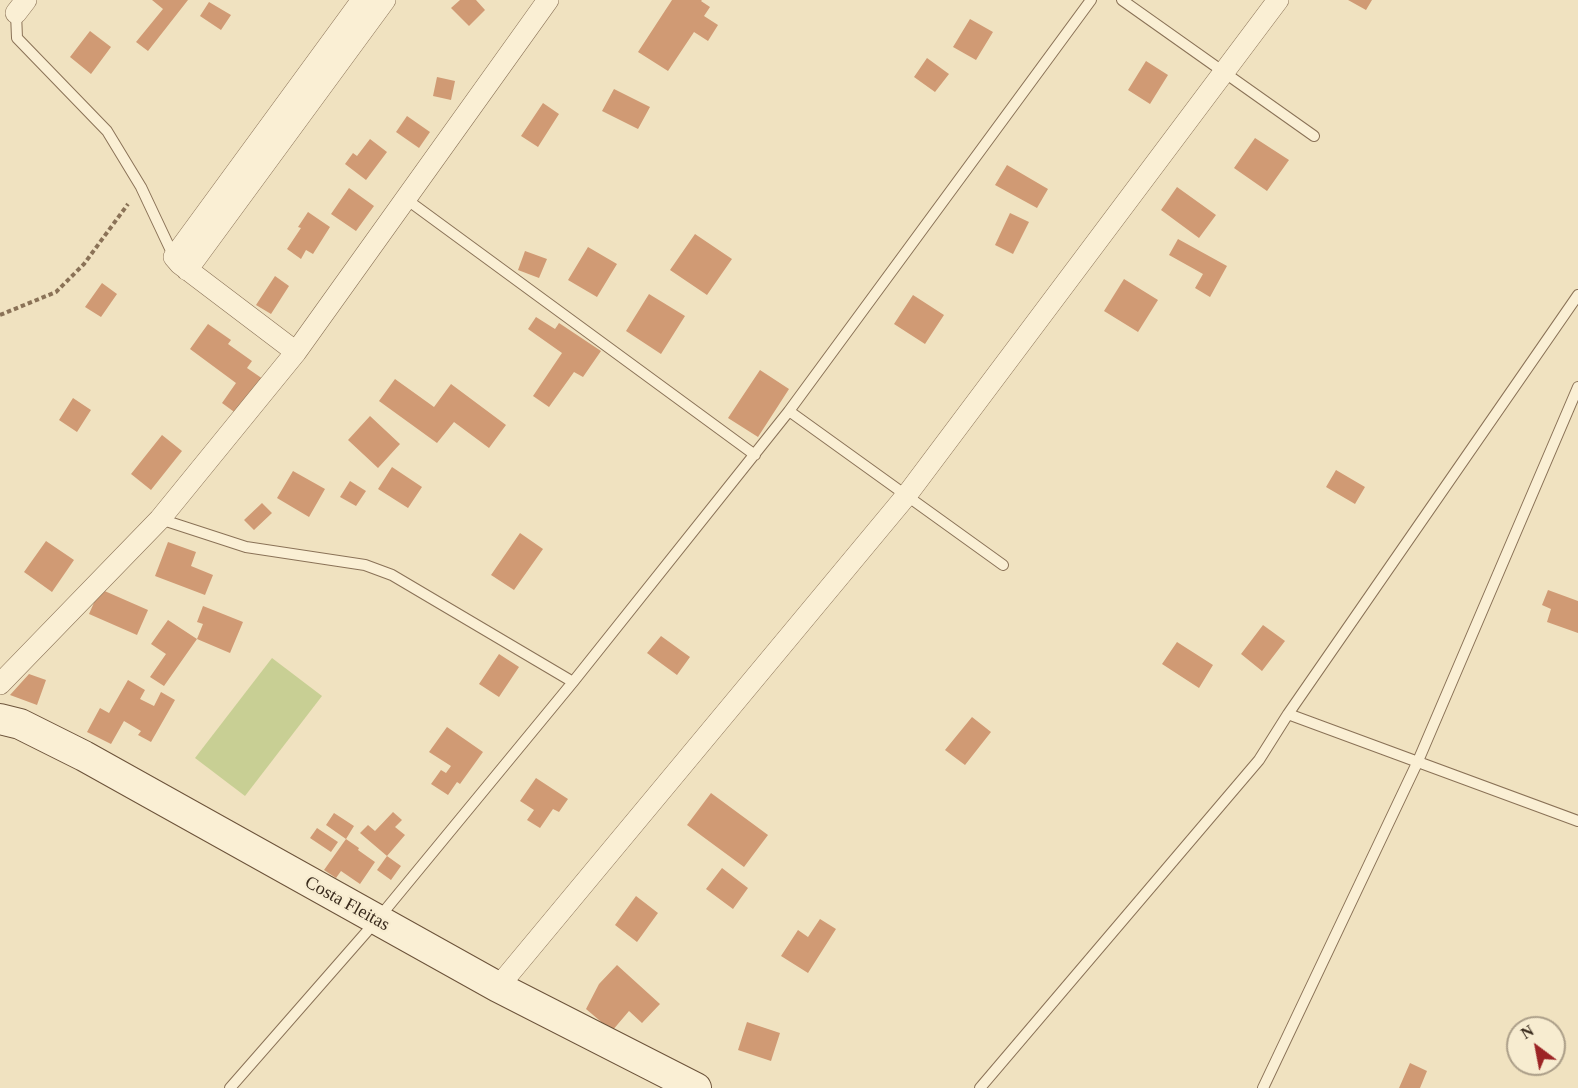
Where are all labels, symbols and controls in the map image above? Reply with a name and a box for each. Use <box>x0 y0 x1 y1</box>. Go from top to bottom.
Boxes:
street label: Costa Fleitas <box>301 872 393 936</box>
north arrow <box>1506 1016 1566 1076</box>
text: N <box>1518 1022 1537 1042</box>

